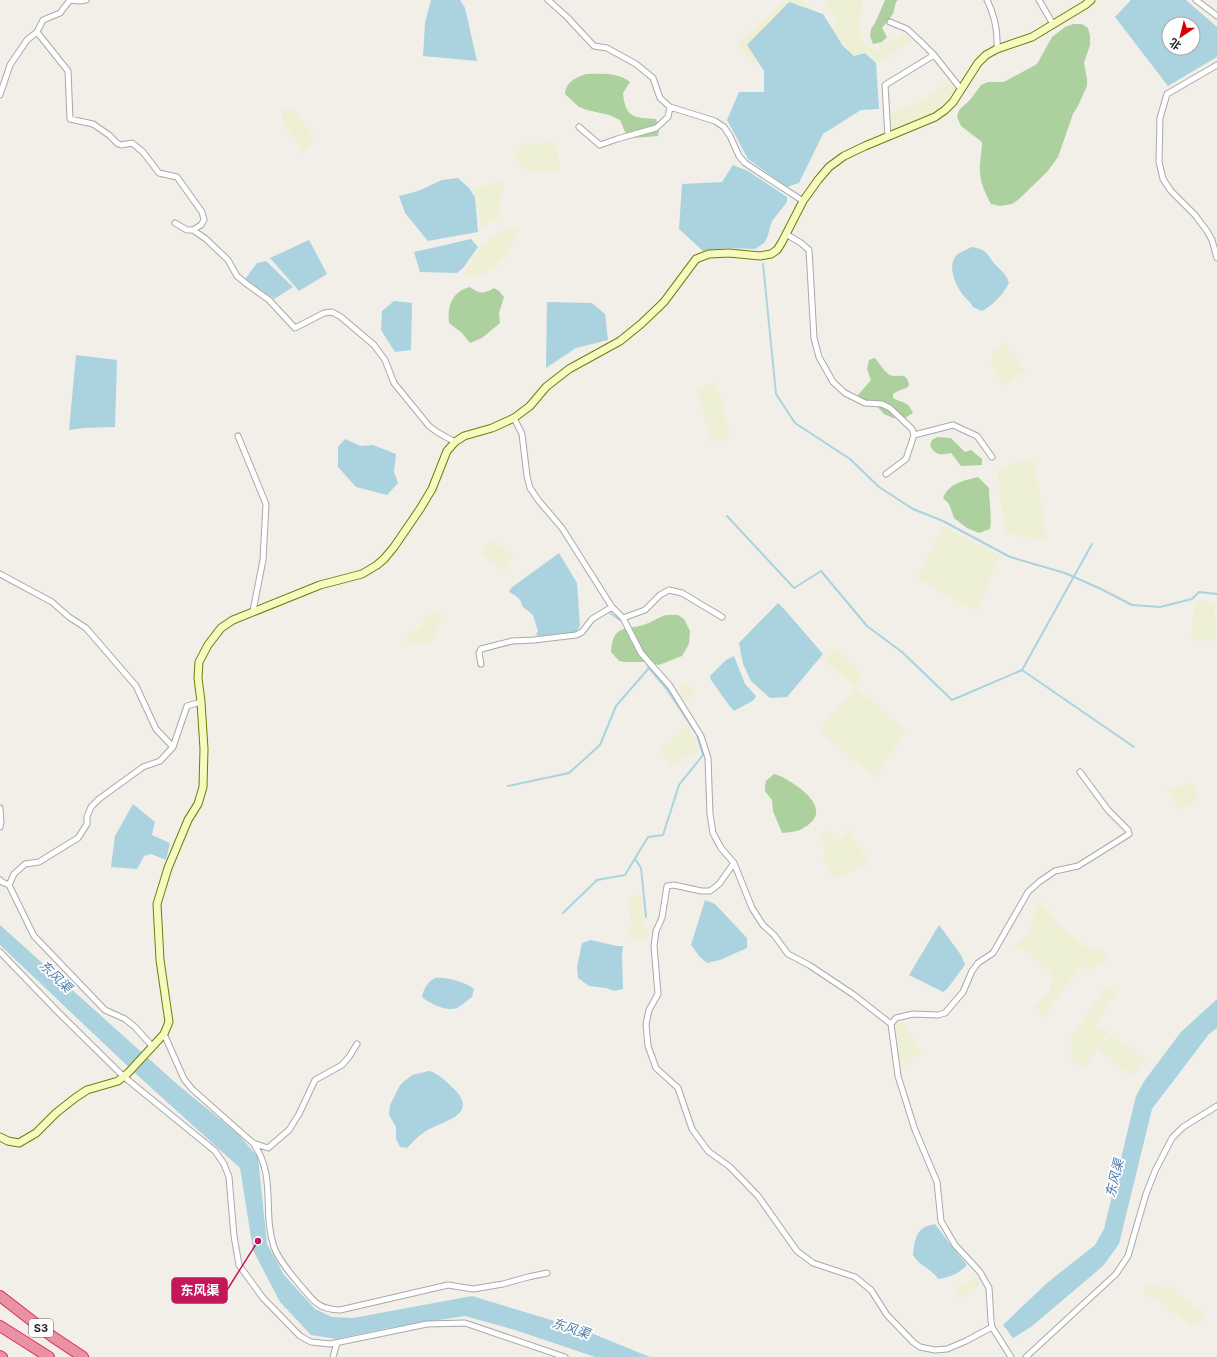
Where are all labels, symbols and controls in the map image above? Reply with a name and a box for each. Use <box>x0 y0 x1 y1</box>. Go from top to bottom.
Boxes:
north arrow <box>1161 16 1201 56</box>
text: 北 <box>1167 35 1184 53</box>
water label: 东风渠 <box>36 957 77 997</box>
water label: 东风渠 <box>1102 1155 1127 1199</box>
callout: 东风渠 <box>172 1278 227 1303</box>
text: 东风渠 <box>180 1282 220 1298</box>
water label: 东风渠 <box>550 1314 594 1342</box>
road number: S3 <box>29 1319 53 1337</box>

